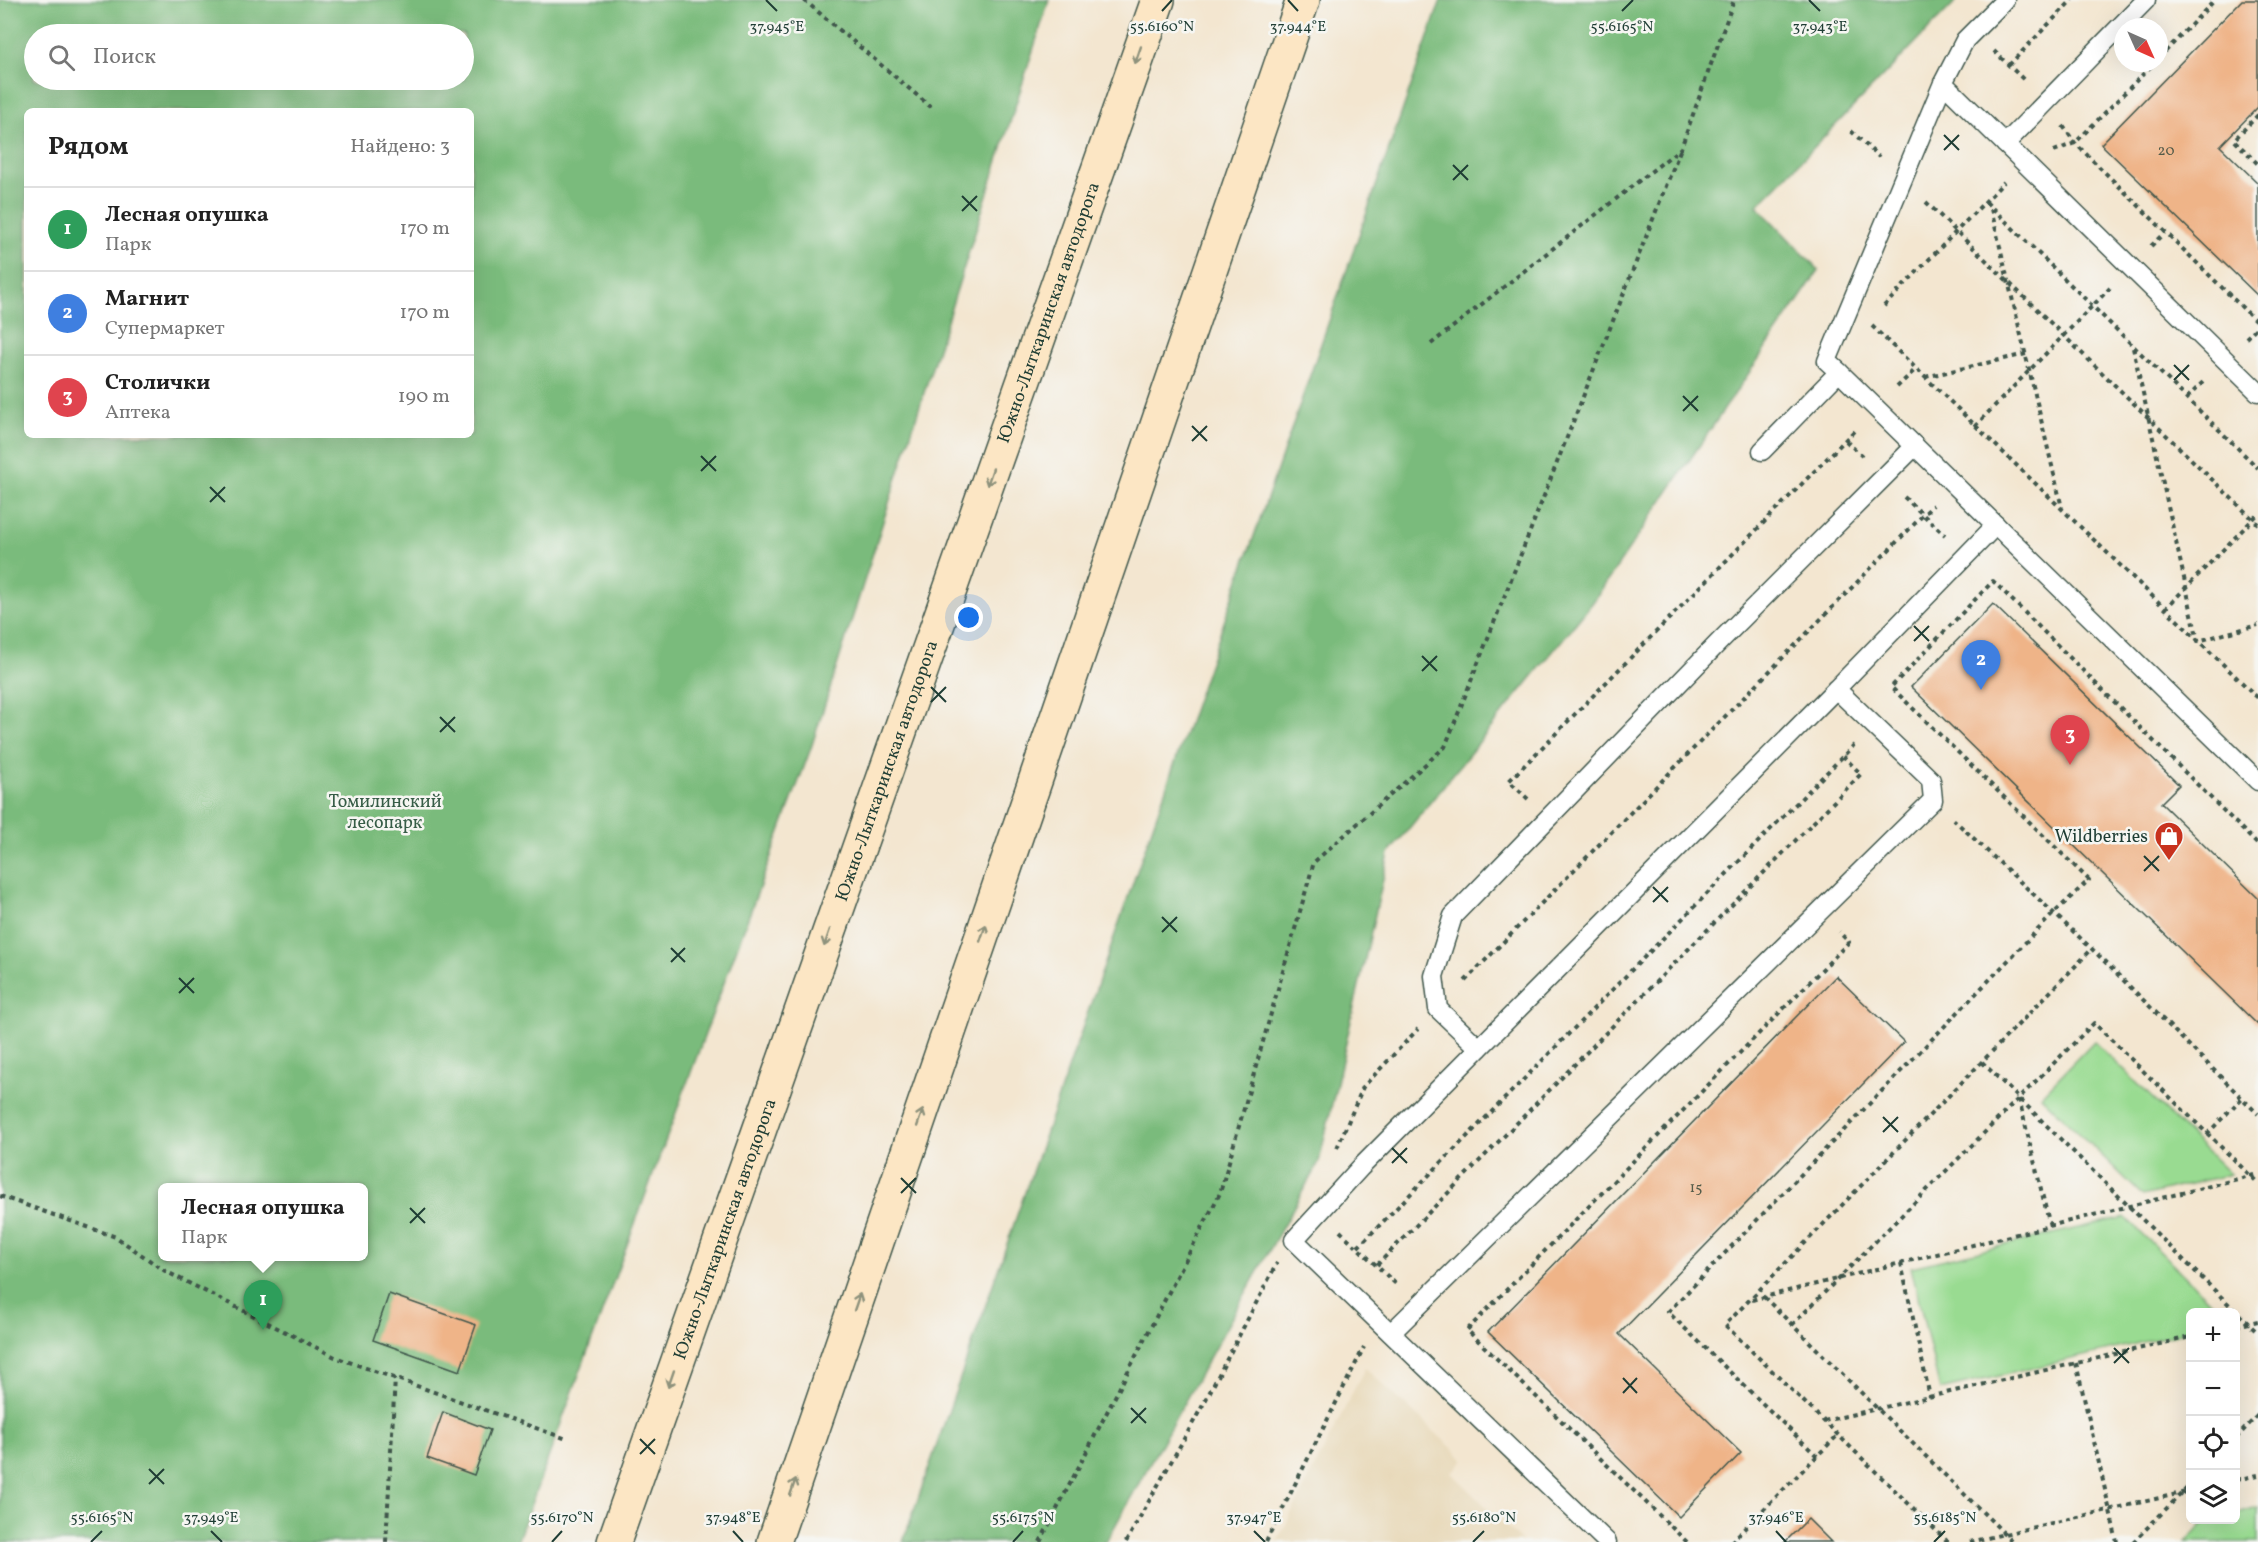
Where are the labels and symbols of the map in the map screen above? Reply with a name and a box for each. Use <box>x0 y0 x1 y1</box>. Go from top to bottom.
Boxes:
text: 37.945°E <box>750 17 804 38</box>
text: 55.6160°N <box>1130 17 1194 38</box>
text: 37.944°E <box>1270 17 1326 38</box>
text: 55.6165°N <box>1591 17 1653 38</box>
text: 37.943°E <box>1792 17 1848 38</box>
north arrow <box>2114 18 2168 72</box>
one-way arrow <box>1132 45 1143 64</box>
house number: 20 <box>2158 141 2174 162</box>
street label: Южно-Лыткаринская автодорога <box>992 179 1107 447</box>
one-way arrow <box>983 467 994 486</box>
your location <box>954 603 983 632</box>
street label: Южно-Лыткаринская автодорога <box>830 637 945 905</box>
pin: 2 <box>1962 640 2000 690</box>
pin: 3 <box>2050 716 2090 765</box>
park label: Томилинский лесопарк <box>328 790 442 836</box>
shop icon: Wildberries <box>2153 820 2185 862</box>
place label: Wildberries <box>2054 825 2148 850</box>
one-way arrow <box>979 924 990 943</box>
one-way arrow <box>820 928 831 947</box>
street label: Южно-Лыткаринская автодорога <box>668 1095 783 1363</box>
one-way arrow <box>915 1109 926 1128</box>
house number: 15 <box>1689 1178 1703 1199</box>
pin: 1 <box>244 1280 282 1330</box>
one-way arrow <box>852 1293 863 1312</box>
one-way arrow <box>665 1369 676 1388</box>
one-way arrow <box>789 1478 800 1497</box>
text: 55.6165°N <box>71 1508 133 1529</box>
text: 37.949°E <box>183 1508 239 1529</box>
text: 55.6170°N <box>530 1508 594 1529</box>
text: 37.948°E <box>705 1508 761 1529</box>
text: 55.6175°N <box>992 1508 1054 1529</box>
text: 37.947°E <box>1226 1508 1282 1529</box>
text: 55.6180°N <box>1452 1508 1516 1529</box>
text: 37.946°E <box>1748 1508 1804 1529</box>
text: 55.6185°N <box>1914 1508 1976 1529</box>

